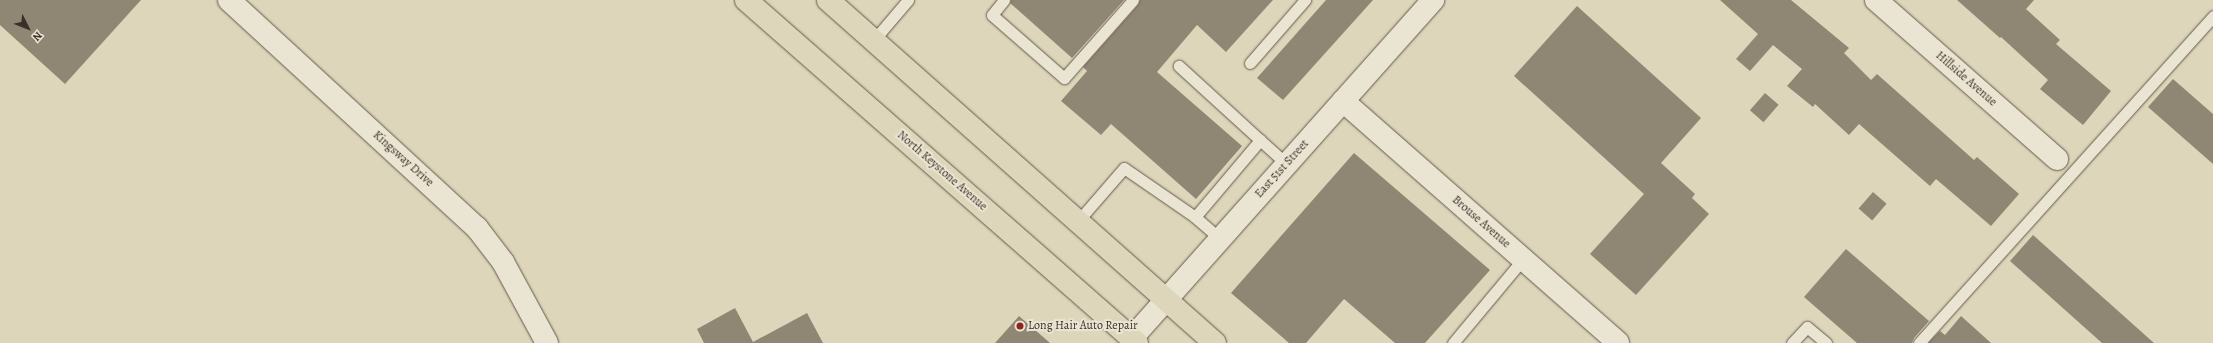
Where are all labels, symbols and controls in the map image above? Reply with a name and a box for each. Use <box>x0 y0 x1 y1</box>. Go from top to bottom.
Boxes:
north arrow <box>8 8 48 48</box>
text: N <box>29 28 46 44</box>
street label: Hillside Avenue <box>1932 49 2000 109</box>
street label: Kingsway Drive <box>370 128 436 190</box>
street label: North Keystone Avenue <box>894 128 990 214</box>
street label: East 51st Street <box>1252 137 1312 201</box>
street label: Brouse Avenue <box>1449 193 1513 251</box>
place label: Long Hair Auto Repair <box>1028 319 1138 333</box>
marker: Long Hair Auto Repair <box>1015 321 1025 331</box>

